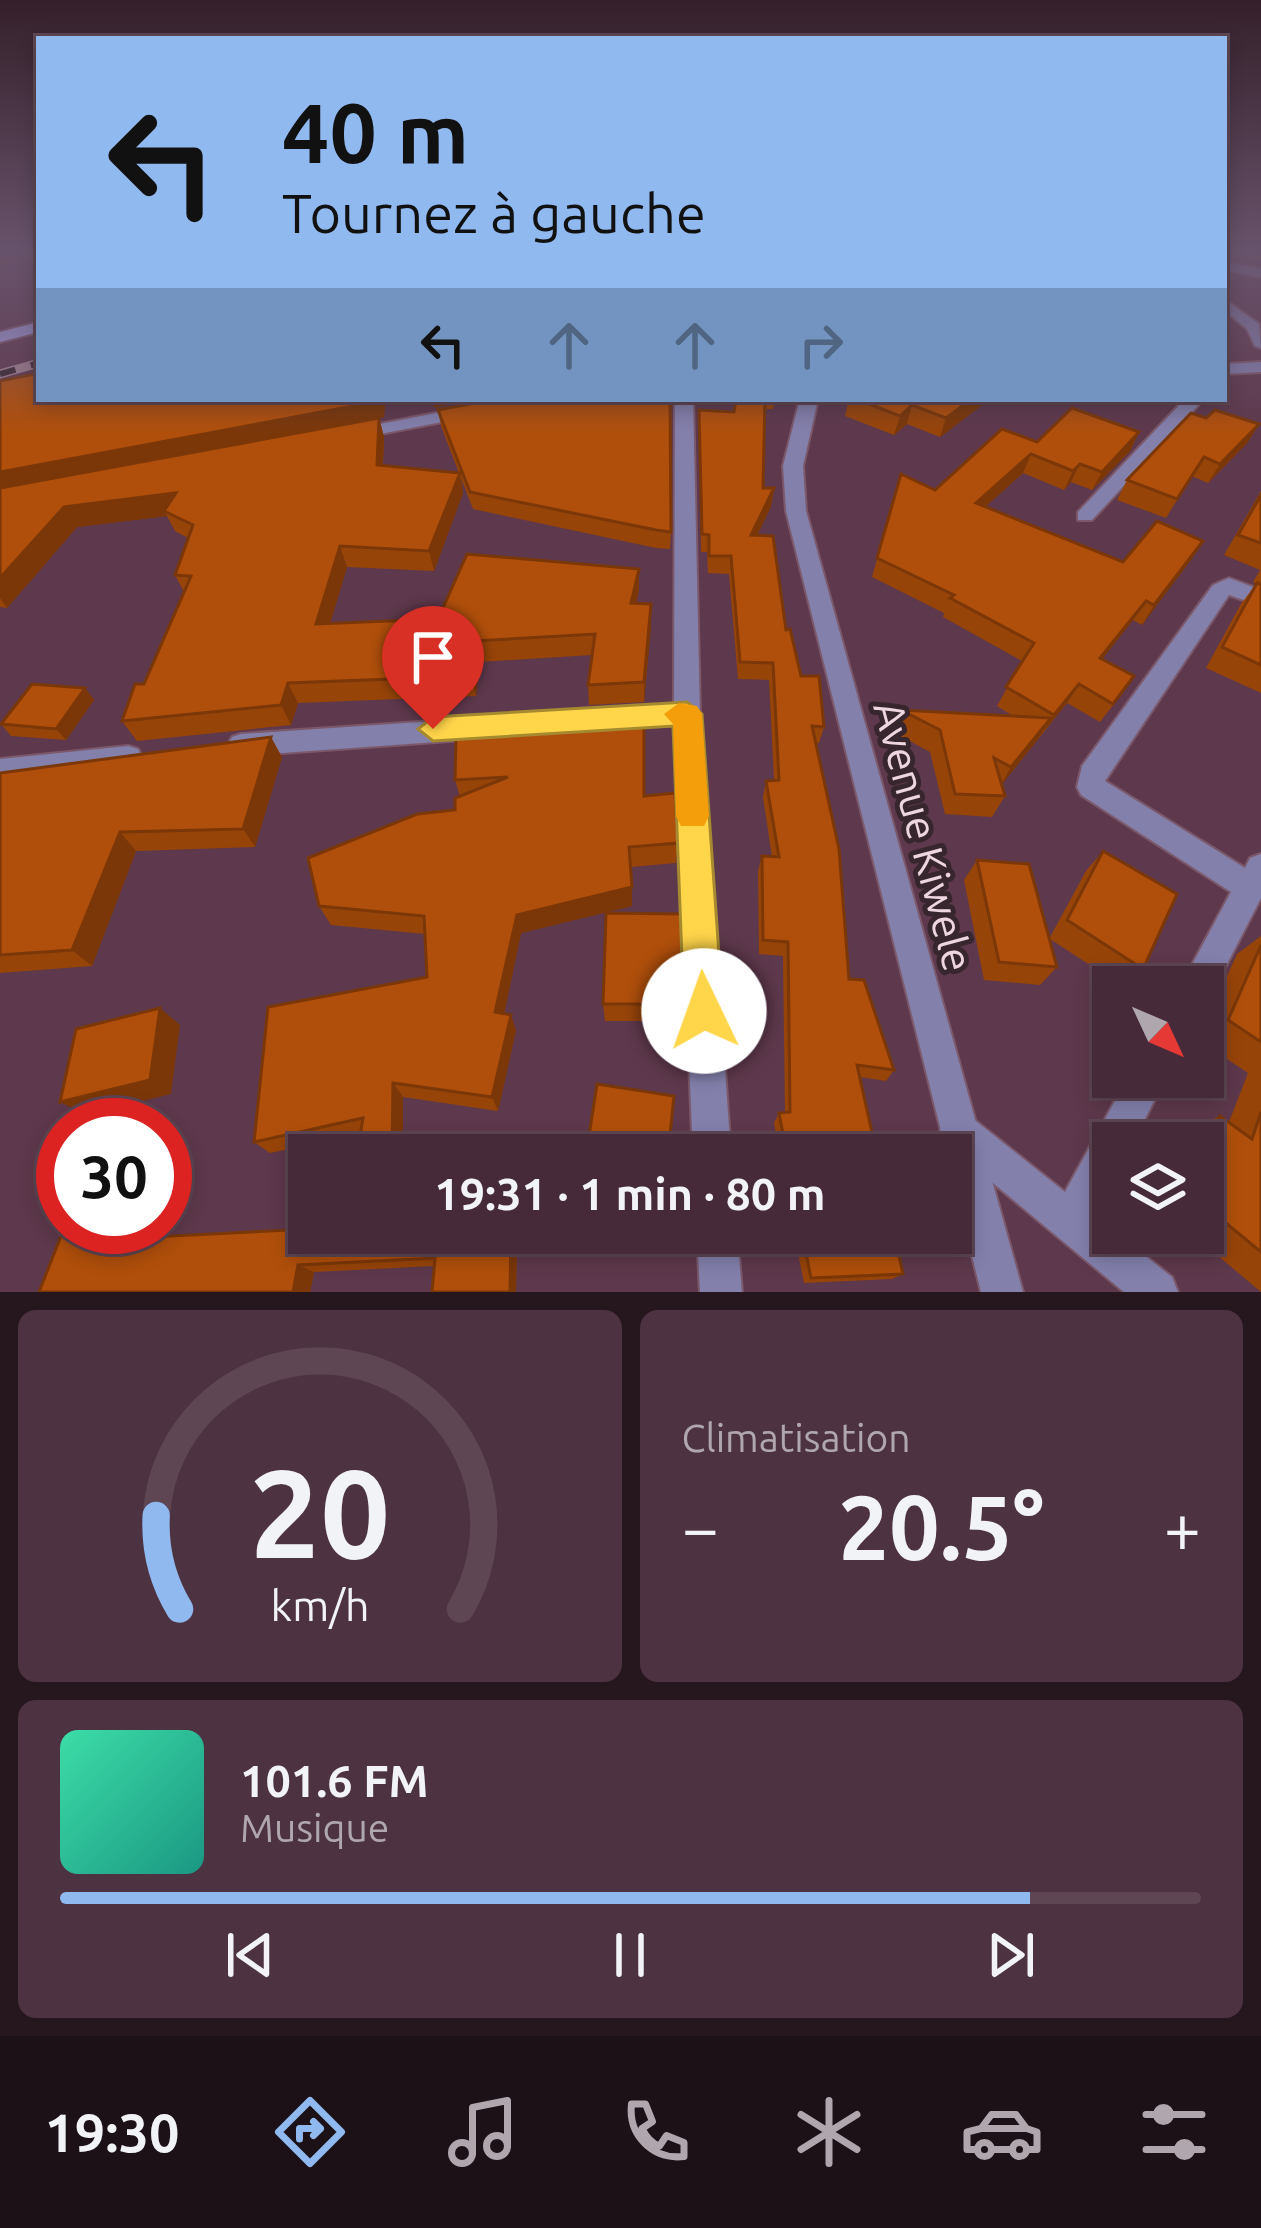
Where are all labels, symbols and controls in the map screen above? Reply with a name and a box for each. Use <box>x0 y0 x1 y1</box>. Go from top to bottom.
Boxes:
icon: left <box>84 84 240 240</box>
text: 40 m <box>282 85 469 179</box>
text: Tournez à gauche <box>282 183 706 243</box>
icon: left <box>410 312 476 378</box>
icon: ahead <box>536 312 602 378</box>
icon: ahead <box>662 312 728 378</box>
icon: right <box>788 312 854 378</box>
pin <box>382 606 484 729</box>
icon: arrive <box>400 624 466 690</box>
street label: Avenue Kiwele <box>865 696 983 976</box>
position arrow <box>641 948 767 1074</box>
north arrow <box>1092 966 1224 1098</box>
map controls <box>1092 966 1224 1254</box>
speed limit sign: 30 <box>36 1098 192 1254</box>
button: layers <box>1092 1122 1224 1254</box>
text: 19:31 · 1 min · 80 m <box>434 1168 826 1219</box>
text: Climatisation <box>682 1416 910 1459</box>
text: 20 <box>249 1442 390 1582</box>
text: 20.5° <box>838 1476 1044 1577</box>
text: − <box>682 1490 719 1564</box>
text: + <box>1164 1490 1201 1564</box>
text: km/h <box>270 1581 369 1629</box>
text: 101.6 FM <box>240 1755 429 1806</box>
text: Musique <box>240 1806 389 1849</box>
icon: previous <box>217 1922 283 1988</box>
icon: pause <box>597 1922 663 1988</box>
icon: next <box>978 1922 1044 1988</box>
icon: directions <box>268 2090 352 2174</box>
icon: music <box>441 2090 525 2174</box>
icon: phone <box>614 2090 698 2174</box>
icon: climate <box>787 2090 871 2174</box>
icon: car <box>960 2090 1044 2174</box>
icon: filters <box>1132 2090 1216 2174</box>
text: 19:30 <box>44 2102 180 2162</box>

